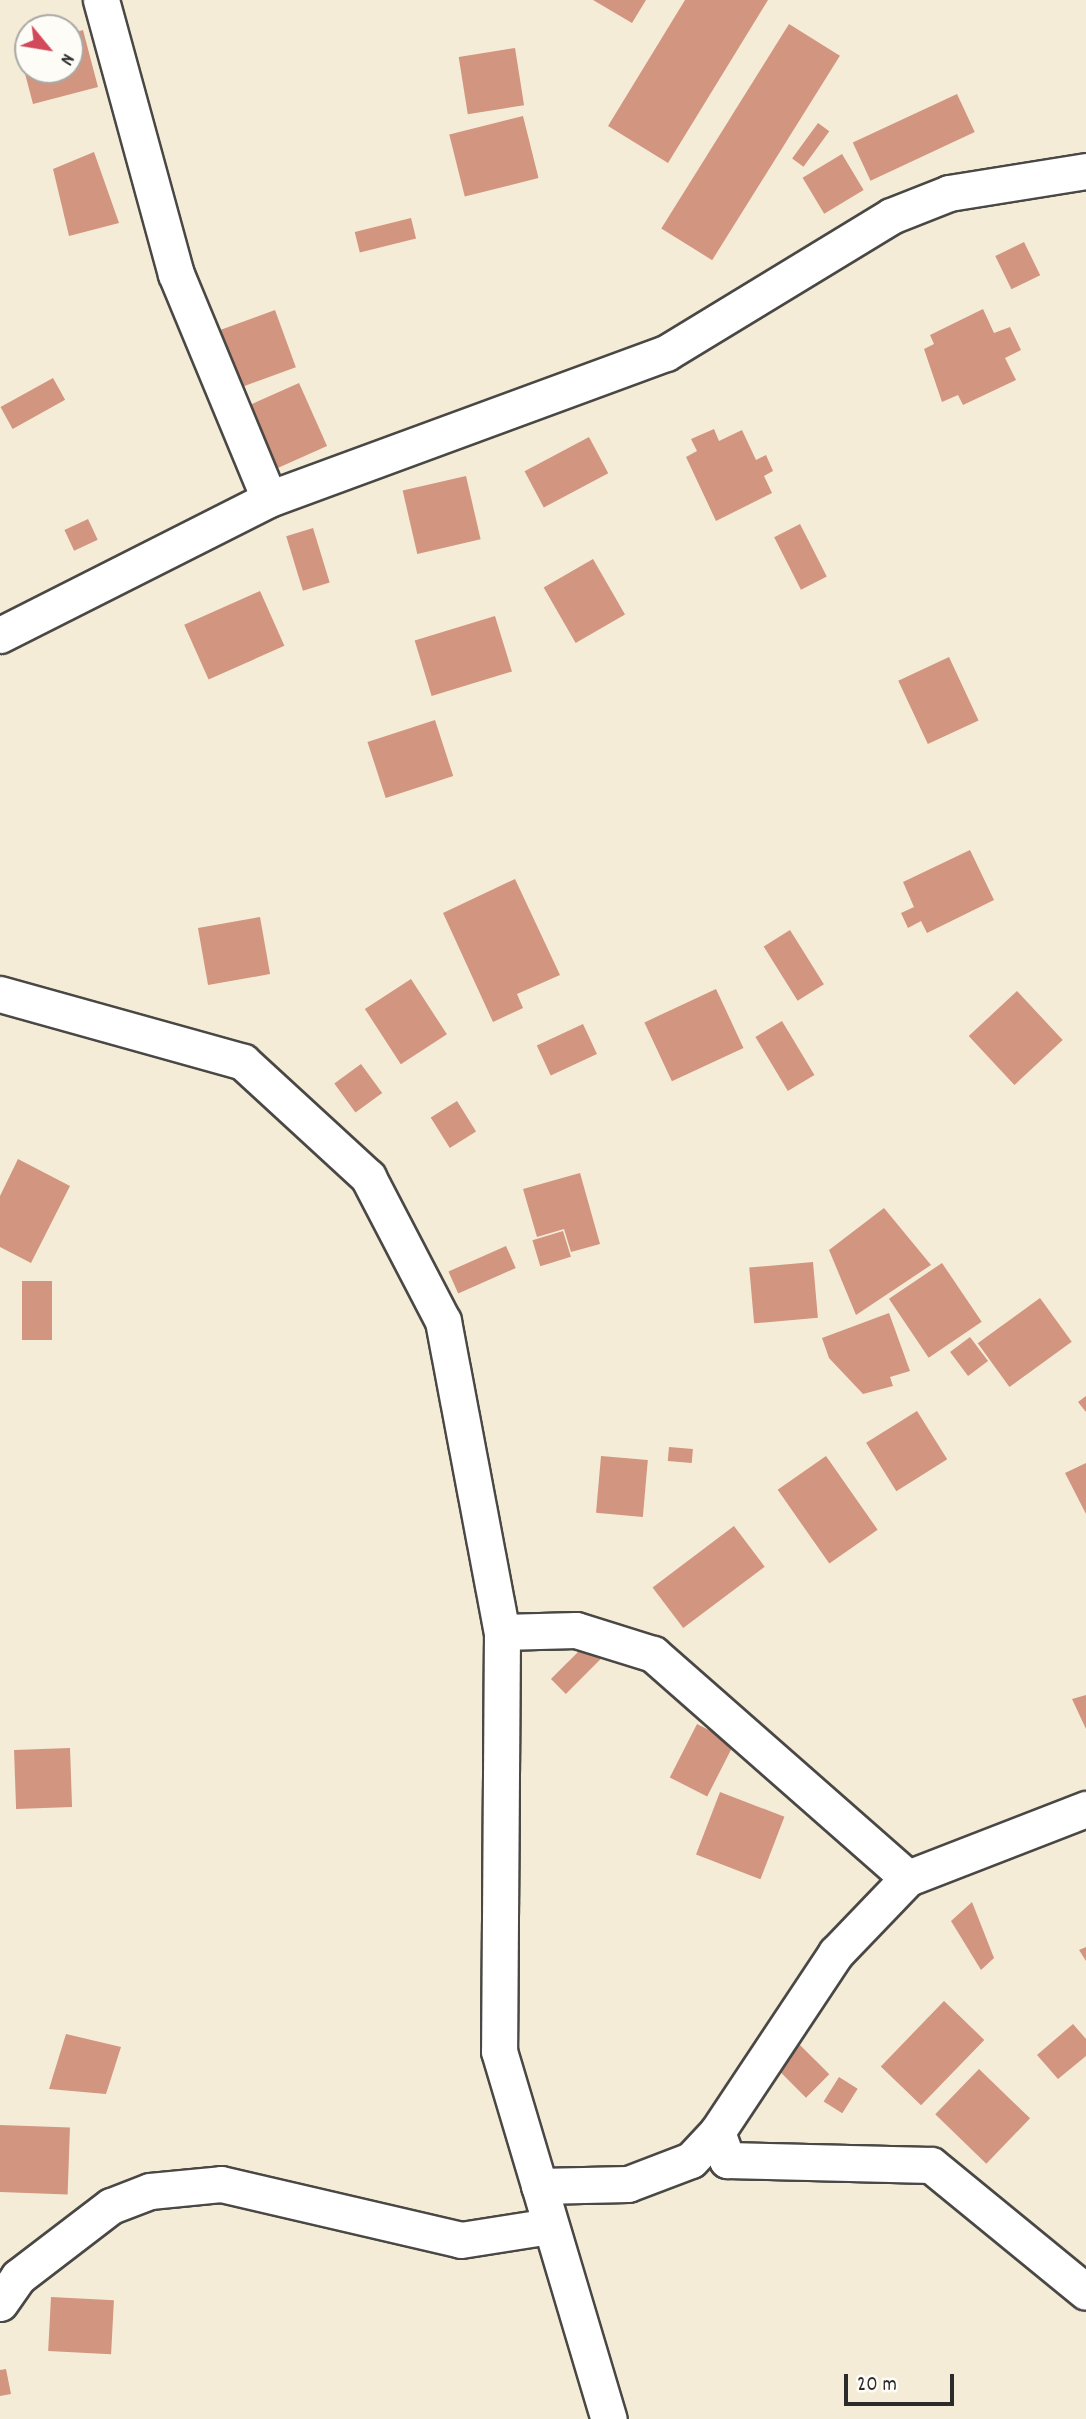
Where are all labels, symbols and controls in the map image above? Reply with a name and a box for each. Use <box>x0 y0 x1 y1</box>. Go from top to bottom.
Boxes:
north arrow <box>14 14 84 84</box>
text: N <box>52 48 80 70</box>
scale bar <box>848 2360 958 2404</box>
text: 20 m <box>857 2371 897 2401</box>

